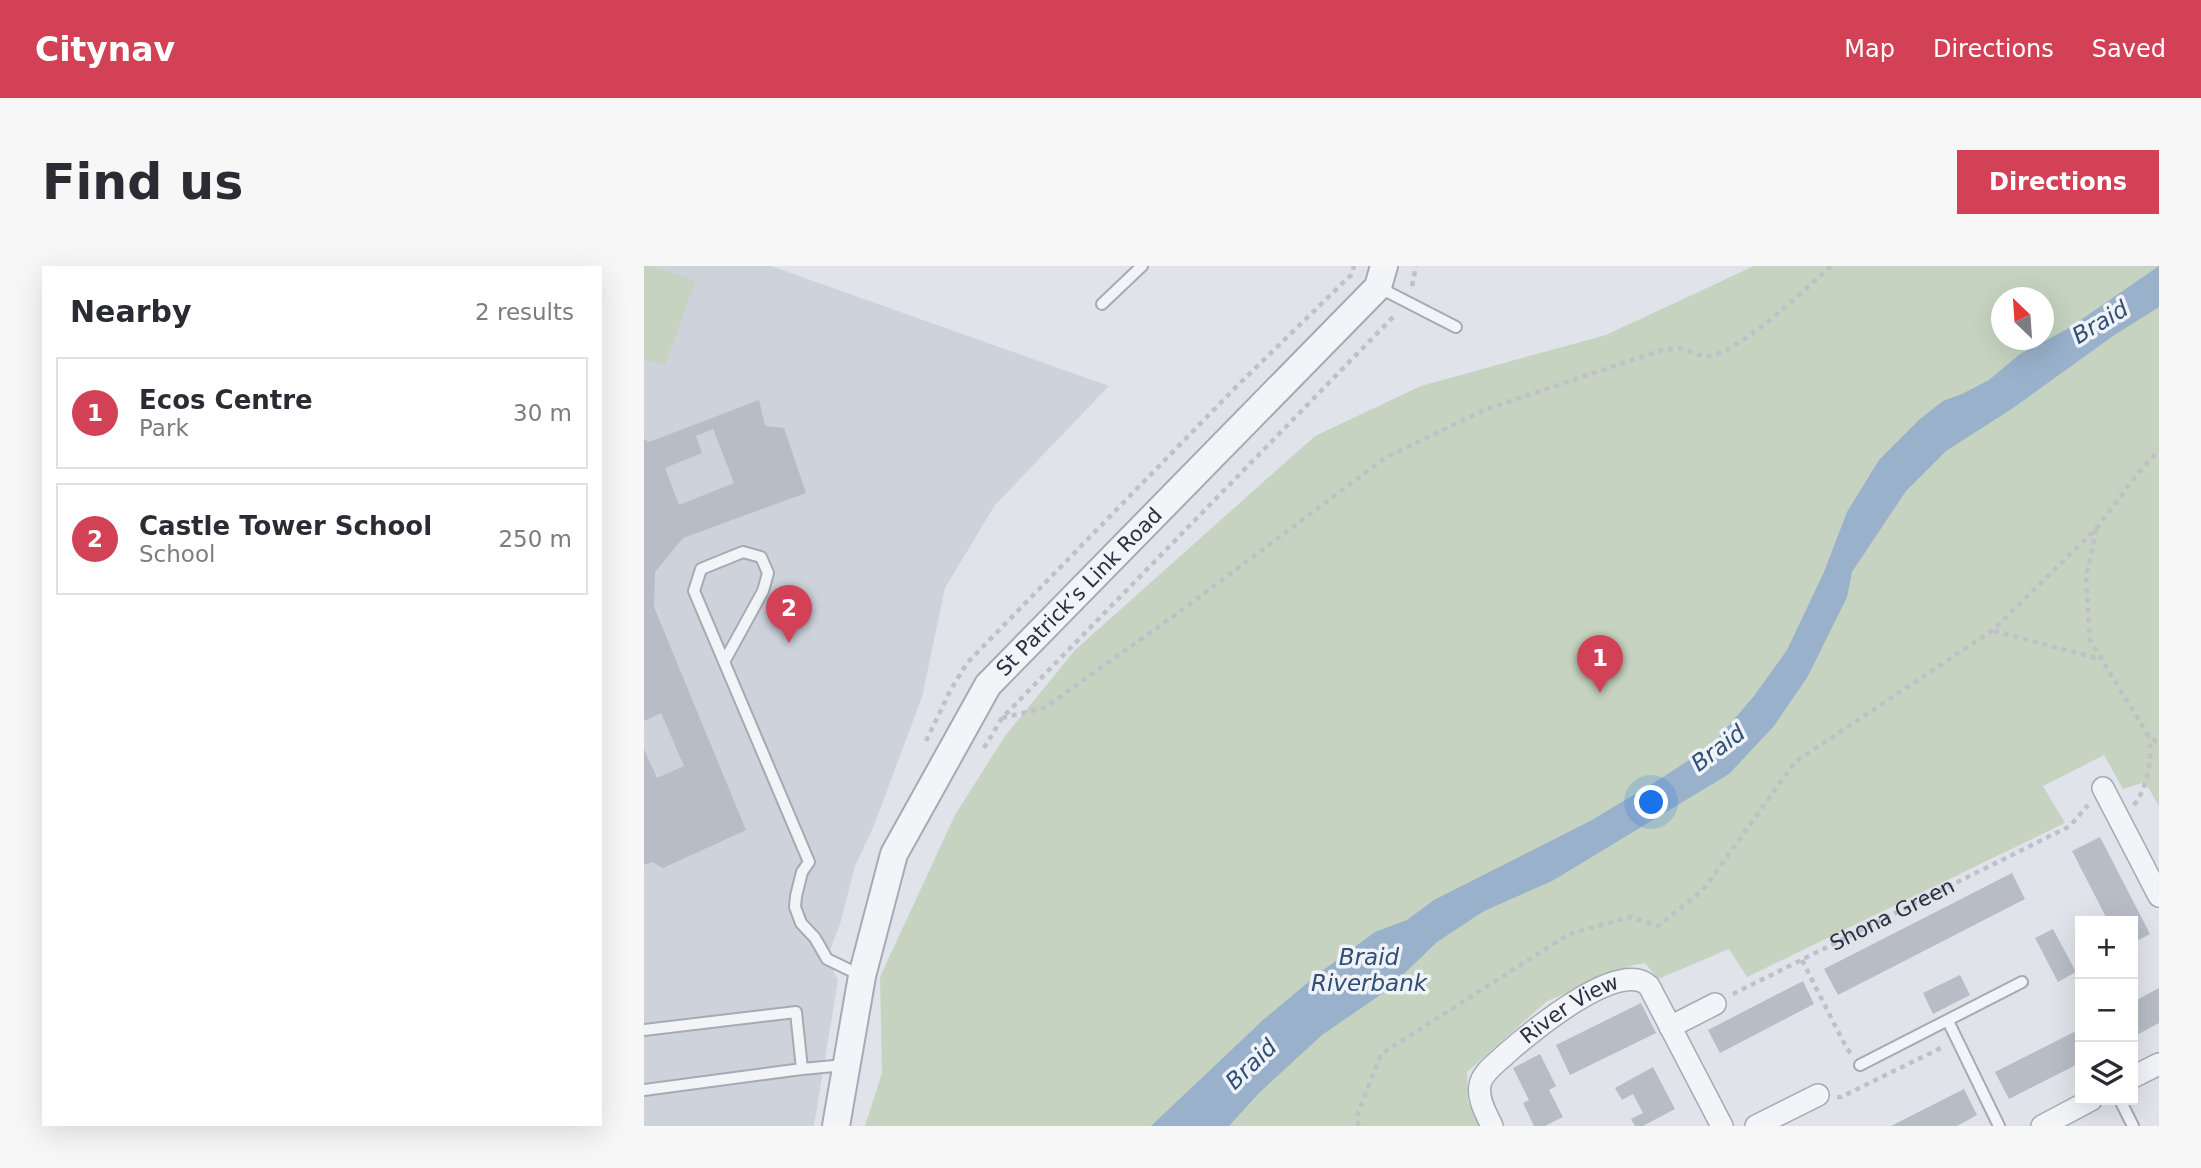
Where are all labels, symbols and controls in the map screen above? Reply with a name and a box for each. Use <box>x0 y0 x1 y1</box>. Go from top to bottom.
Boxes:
text: Citynav <box>35 30 175 69</box>
text: Map <box>1844 35 1895 63</box>
text: Directions <box>1933 35 2054 63</box>
text: Saved <box>2092 35 2166 63</box>
button: Directions <box>1957 150 2159 214</box>
text: Find us <box>42 154 243 211</box>
north arrow <box>1991 287 2054 350</box>
text: Nearby <box>70 294 192 329</box>
water label: Braid <box>2067 295 2133 349</box>
text: 2 results <box>475 299 574 325</box>
text: Ecos Centre <box>139 385 313 415</box>
text: 1 <box>87 400 103 426</box>
text: 30 m <box>513 400 572 426</box>
text: Park <box>139 415 189 441</box>
street label: St Patrick’s Link Road <box>991 503 1167 681</box>
text: Castle Tower School <box>139 511 432 541</box>
text: 2 <box>87 526 103 552</box>
text: 250 m <box>498 526 572 552</box>
text: School <box>139 541 215 567</box>
pin: 2 <box>766 585 812 643</box>
pin: 1 <box>1577 635 1623 693</box>
water label: Braid <box>1686 719 1750 777</box>
your location <box>1634 785 1668 819</box>
street label: Shona Green <box>1826 874 1959 956</box>
map controls <box>2075 916 2138 1105</box>
button: + <box>2075 916 2138 979</box>
water label: Braid Riverbank <box>1311 944 1429 996</box>
street label: River View <box>1516 970 1622 1049</box>
button: − <box>2075 979 2138 1042</box>
water label: Braid <box>1220 1033 1282 1094</box>
button: layers <box>2075 1042 2138 1105</box>

